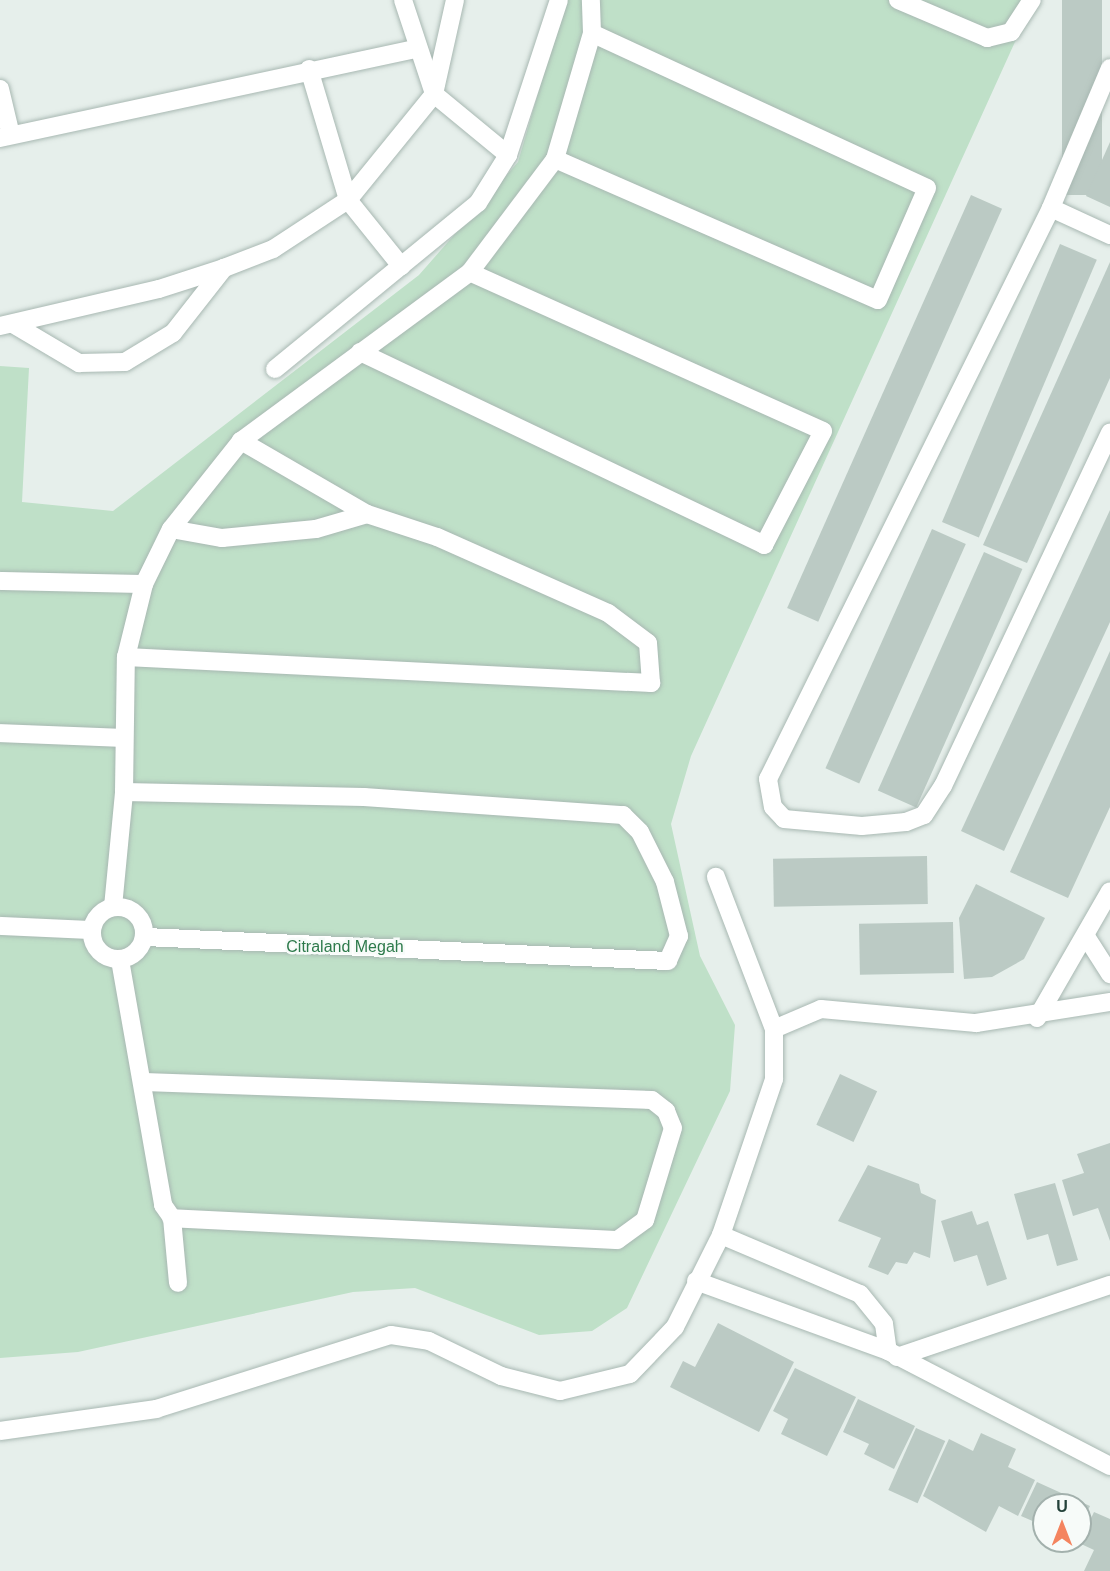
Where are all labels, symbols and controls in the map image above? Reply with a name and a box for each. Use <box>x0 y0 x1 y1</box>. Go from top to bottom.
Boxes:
park label: Citraland Megah <box>286 937 404 957</box>
north arrow <box>1032 1493 1092 1553</box>
text: U <box>1056 1498 1068 1515</box>

